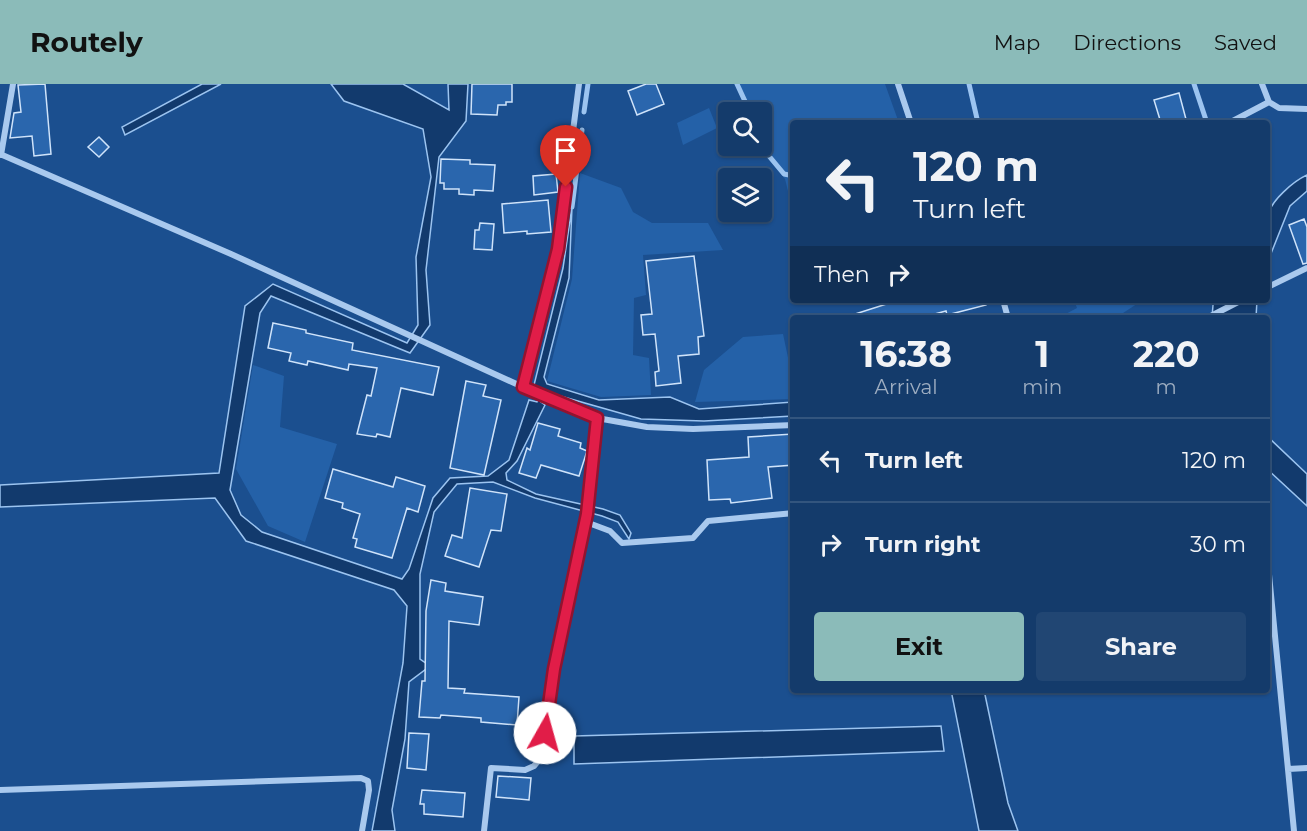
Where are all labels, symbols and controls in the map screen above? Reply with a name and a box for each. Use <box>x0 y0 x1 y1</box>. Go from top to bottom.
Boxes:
text: Routely <box>30 25 143 59</box>
text: Map <box>994 30 1040 55</box>
text: Directions <box>1073 30 1181 55</box>
text: Saved <box>1214 30 1277 55</box>
map controls <box>718 102 772 222</box>
button: search <box>718 102 772 156</box>
pin <box>540 125 591 187</box>
icon: arrive <box>549 134 582 167</box>
text: 120 m <box>913 140 1039 192</box>
icon: left <box>814 144 892 222</box>
button: layers <box>718 168 772 222</box>
text: Turn left <box>913 192 1026 225</box>
icon: right <box>882 258 915 291</box>
text: Then <box>814 261 870 288</box>
text: 16:38 <box>860 332 952 376</box>
text: 1 <box>1035 332 1049 376</box>
text: 220 <box>1133 332 1200 376</box>
text: Arrival <box>875 375 938 399</box>
text: min <box>1022 375 1062 399</box>
text: m <box>1156 375 1177 399</box>
icon: left <box>814 444 847 477</box>
text: Turn left <box>865 447 963 474</box>
text: 120 m <box>1182 447 1246 474</box>
icon: right <box>814 528 847 561</box>
text: Turn right <box>865 531 980 558</box>
text: 30 m <box>1190 531 1246 558</box>
button: Exit <box>814 612 1024 681</box>
button: Share <box>1036 612 1246 681</box>
position arrow <box>513 701 577 765</box>

